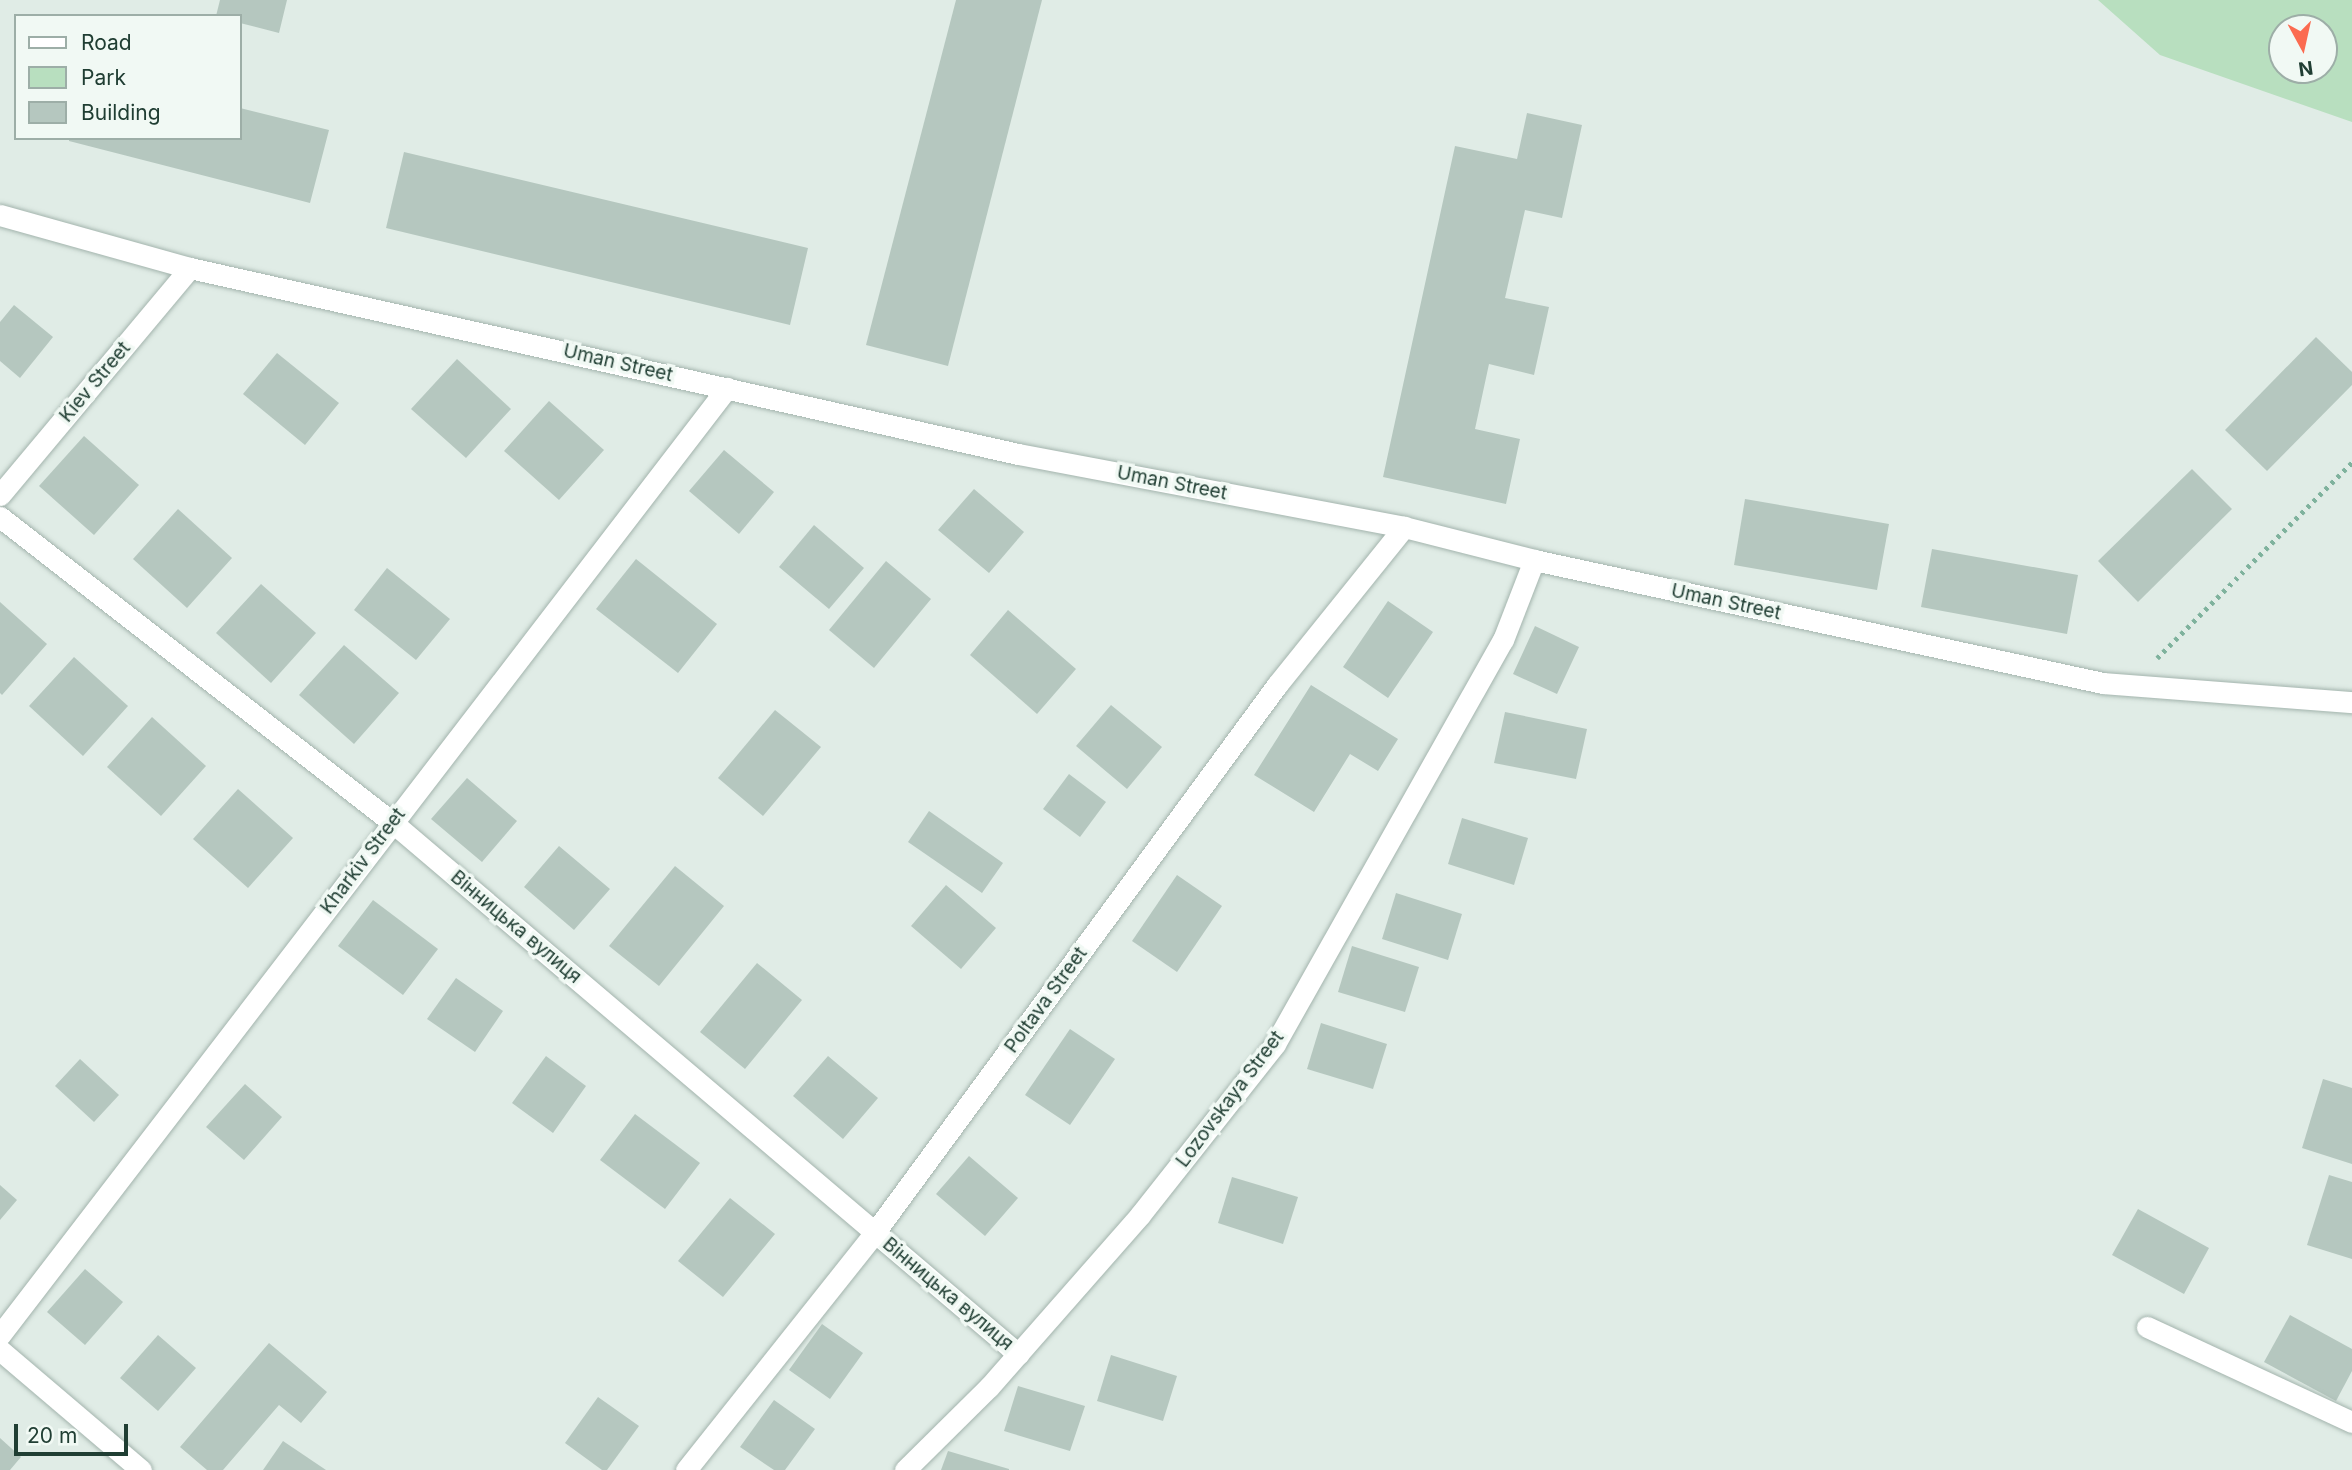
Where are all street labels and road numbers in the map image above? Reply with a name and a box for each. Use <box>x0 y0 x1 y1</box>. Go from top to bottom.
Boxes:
street label: Kiev Street <box>55 337 135 427</box>
street label: Uman Street <box>561 339 675 387</box>
street label: Uman Street <box>1115 461 1229 505</box>
street label: Uman Street <box>1669 579 1783 625</box>
street label: Kharkiv Street <box>316 804 410 918</box>
street label: Вінницька вулиця <box>446 866 586 988</box>
street label: Poltava Street <box>1000 943 1092 1057</box>
street label: Lozovskaya Street <box>1171 1026 1289 1172</box>
street label: Вінницька вулиця <box>878 1233 1018 1355</box>

